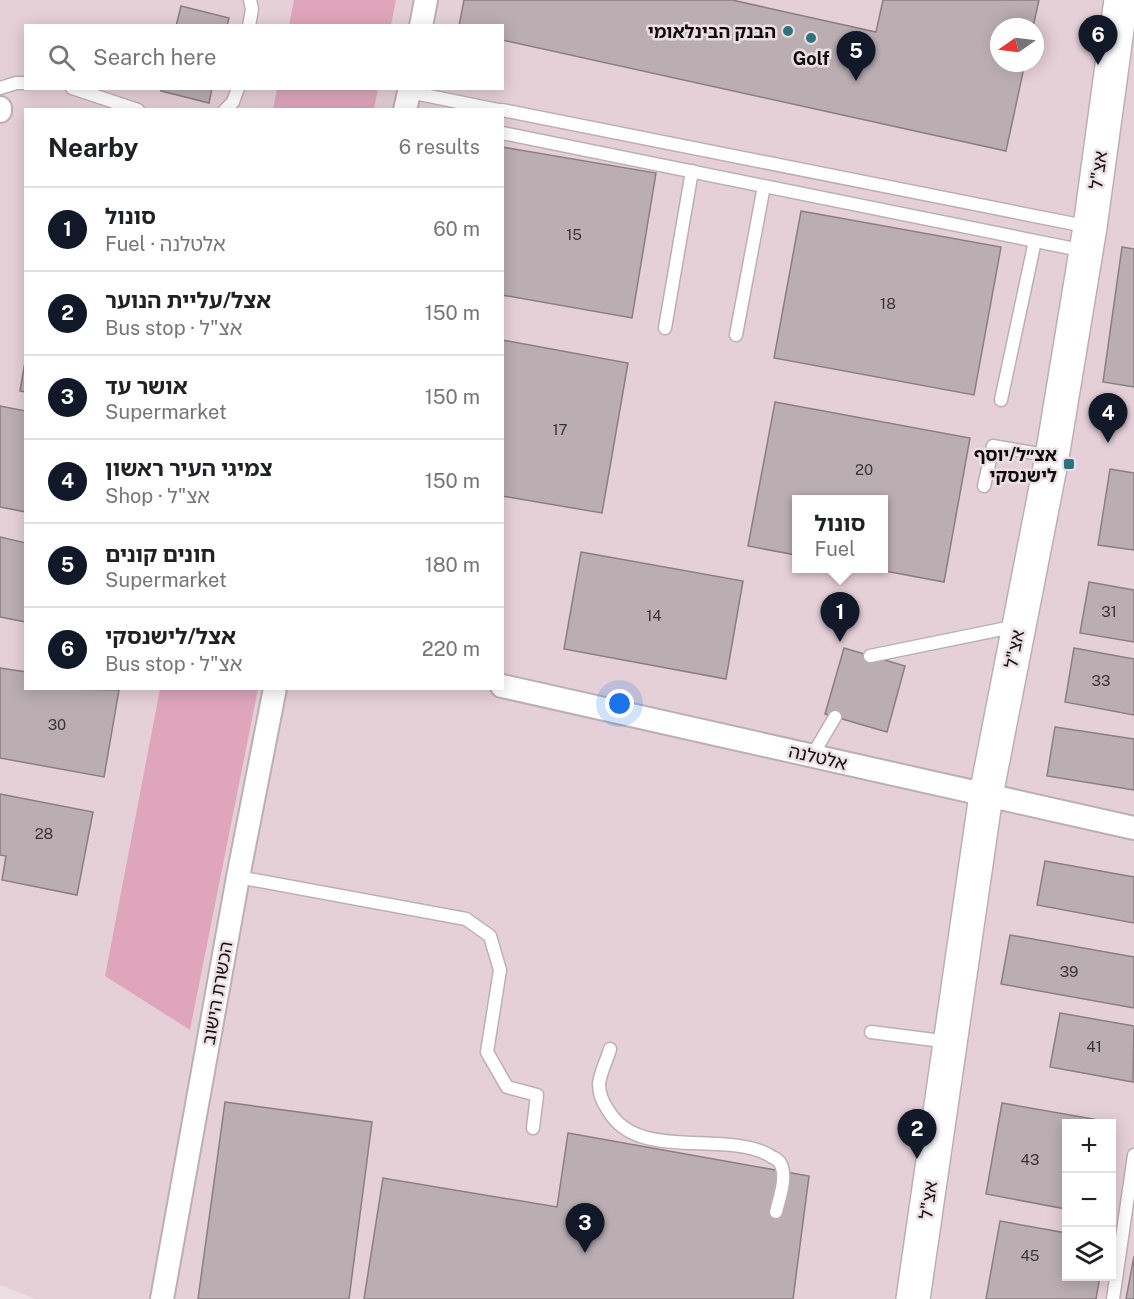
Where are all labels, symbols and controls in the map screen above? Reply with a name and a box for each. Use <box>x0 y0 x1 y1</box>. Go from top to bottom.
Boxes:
pin: 6 <box>1078 16 1118 65</box>
north arrow <box>990 18 1044 72</box>
place label: הבנק הבינלאומי <box>648 21 776 42</box>
search box <box>24 24 504 90</box>
marker: הבנק הבינלאומי <box>781 24 795 38</box>
marker: Golf <box>804 31 818 45</box>
pin: 5 <box>836 32 876 81</box>
icon: search <box>45 41 78 74</box>
text: Search here <box>93 44 217 70</box>
place label: Golf <box>793 48 829 69</box>
text: Nearby <box>48 132 138 163</box>
text: 6 results <box>399 135 480 159</box>
street label: אצ"ל <box>1085 149 1111 191</box>
text: סונול <box>105 203 156 229</box>
text: 1 <box>63 217 72 241</box>
text: 60 m <box>433 217 480 241</box>
house number: 15 <box>566 226 582 243</box>
text: Fuel · אלטלנה <box>105 232 226 256</box>
text: אצל/עליית הנוער <box>105 287 271 313</box>
house number: 18 <box>880 295 896 312</box>
text: 2 <box>61 301 74 325</box>
text: 150 m <box>425 301 480 325</box>
text: Bus stop · אצ"ל <box>105 316 242 340</box>
text: אושר עד <box>105 373 188 399</box>
text: 3 <box>61 385 74 409</box>
text: 150 m <box>425 385 480 409</box>
pin: 4 <box>1088 394 1128 443</box>
text: Supermarket <box>105 400 227 424</box>
house number: 17 <box>552 421 568 438</box>
place label: אצ״ל/יוסף לישנסקי <box>974 444 1057 486</box>
text: צמיגי העיר ראשון <box>105 455 273 481</box>
marker: אצ״ל/יוסף לישנסקי <box>1062 457 1076 471</box>
house number: 20 <box>855 461 873 478</box>
text: 4 <box>61 469 74 493</box>
text: 150 m <box>425 469 480 493</box>
text: Shop · אצ"ל <box>105 484 210 508</box>
popup <box>792 495 888 573</box>
text: סונול <box>815 510 865 536</box>
text: Fuel <box>815 537 855 561</box>
text: חונים קונים <box>105 541 216 567</box>
text: 5 <box>61 553 74 577</box>
text: 180 m <box>425 553 480 577</box>
text: Supermarket <box>105 568 227 592</box>
pin: 1 <box>820 592 860 642</box>
house number: 31 <box>1101 603 1117 620</box>
house number: 14 <box>646 607 662 624</box>
text: אצל/לישנסקי <box>105 623 236 649</box>
street label: אצ"ל <box>1000 628 1028 670</box>
text: 6 <box>61 637 74 661</box>
text: 220 m <box>422 637 480 661</box>
text: Bus stop · אצ"ל <box>105 652 242 676</box>
house number: 33 <box>1092 672 1110 689</box>
your location <box>605 689 634 718</box>
house number: 30 <box>48 716 66 733</box>
street label: אלטלנה <box>787 740 849 774</box>
house number: 28 <box>35 825 53 842</box>
street label: הכשרת הישוב <box>198 940 236 1046</box>
house number: 39 <box>1060 963 1078 980</box>
house number: 41 <box>1086 1038 1102 1055</box>
pin: 2 <box>898 1110 936 1159</box>
map controls <box>1062 1119 1116 1281</box>
button: + <box>1062 1119 1116 1173</box>
house number: 43 <box>1021 1151 1039 1168</box>
button: − <box>1062 1173 1116 1227</box>
street label: אצ"ל <box>915 1179 941 1221</box>
pin: 3 <box>566 1204 604 1253</box>
button: layers <box>1062 1227 1116 1281</box>
house number: 45 <box>1021 1247 1039 1264</box>

